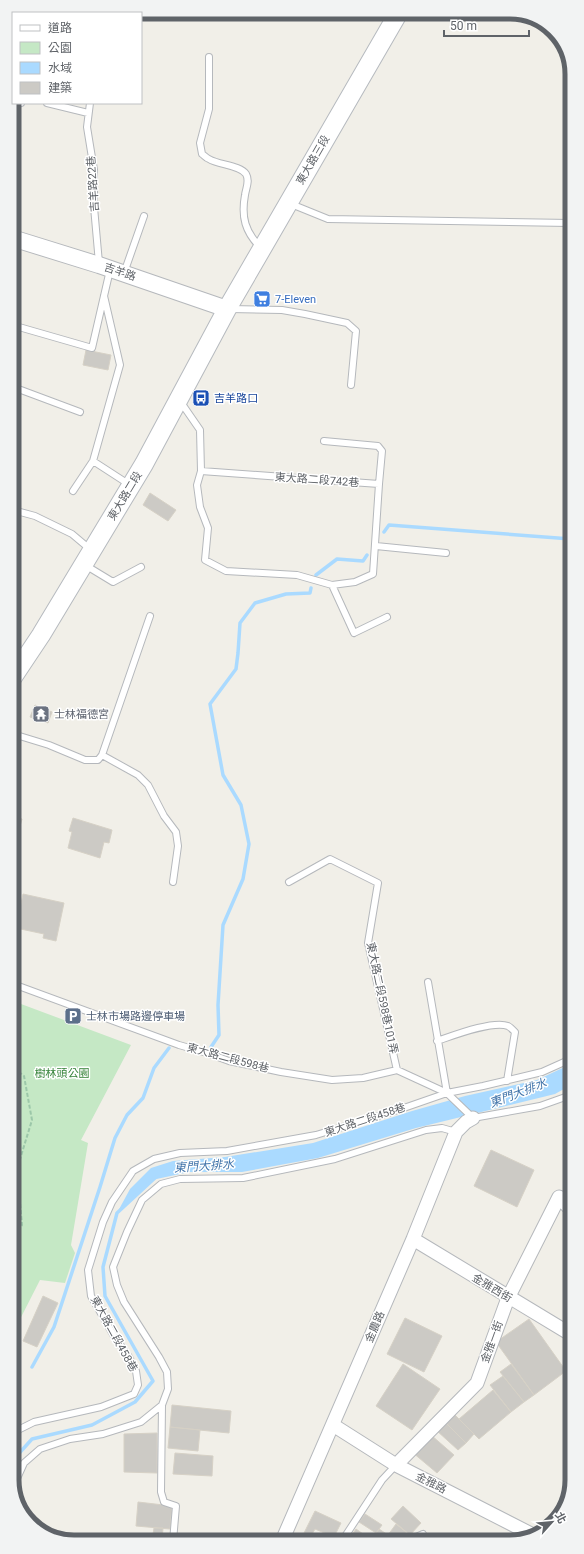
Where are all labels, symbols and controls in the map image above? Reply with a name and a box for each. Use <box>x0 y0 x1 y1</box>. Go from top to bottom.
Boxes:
legend <box>12 12 142 104</box>
scale bar <box>444 12 529 38</box>
text: 50 m <box>450 19 477 33</box>
text: 道路 <box>48 21 72 35</box>
text: 公園 <box>48 41 72 55</box>
text: 水域 <box>48 61 72 75</box>
text: 建築 <box>48 81 72 95</box>
street label: 東大路三段 <box>294 133 332 187</box>
street label: 吉羊路22巷 <box>85 155 101 213</box>
street label: 吉羊路 <box>102 260 138 284</box>
supermarket icon: 7-Eleven <box>252 289 272 309</box>
place label: 7-Eleven <box>275 293 316 306</box>
bus stop icon: 吉羊路口 <box>191 388 211 408</box>
place label: 吉羊路口 <box>214 392 258 405</box>
street label: 東大路二段 <box>105 469 145 523</box>
street label: 東大路二段742巷 <box>274 471 360 489</box>
temple icon: 士林福德宮 <box>31 704 51 724</box>
place label: 士林福德宮 <box>54 708 109 721</box>
street label: 東大路二段598巷101弄 <box>364 941 400 1055</box>
parking icon: 士林市場路邊停車場 <box>63 1006 83 1026</box>
place label: 士林市場路邊停車場 <box>86 1010 185 1023</box>
street label: 東大路二段598巷 <box>185 1041 271 1075</box>
park label: 樹林頭公園 <box>35 1067 90 1080</box>
water label: 東門大排水 <box>487 1075 549 1110</box>
street label: 東大路二段458巷 <box>323 1101 407 1139</box>
water label: 東門大排水 <box>174 1157 235 1175</box>
street label: 金雅西街 <box>470 1271 514 1305</box>
street label: 東大路二段458巷 <box>88 1294 140 1374</box>
street label: 金農路 <box>363 1309 387 1345</box>
street label: 金雅一街 <box>478 1319 506 1365</box>
street label: 金雅路 <box>413 1470 449 1496</box>
north arrow <box>532 1502 572 1542</box>
text: 北 <box>552 1510 569 1526</box>

